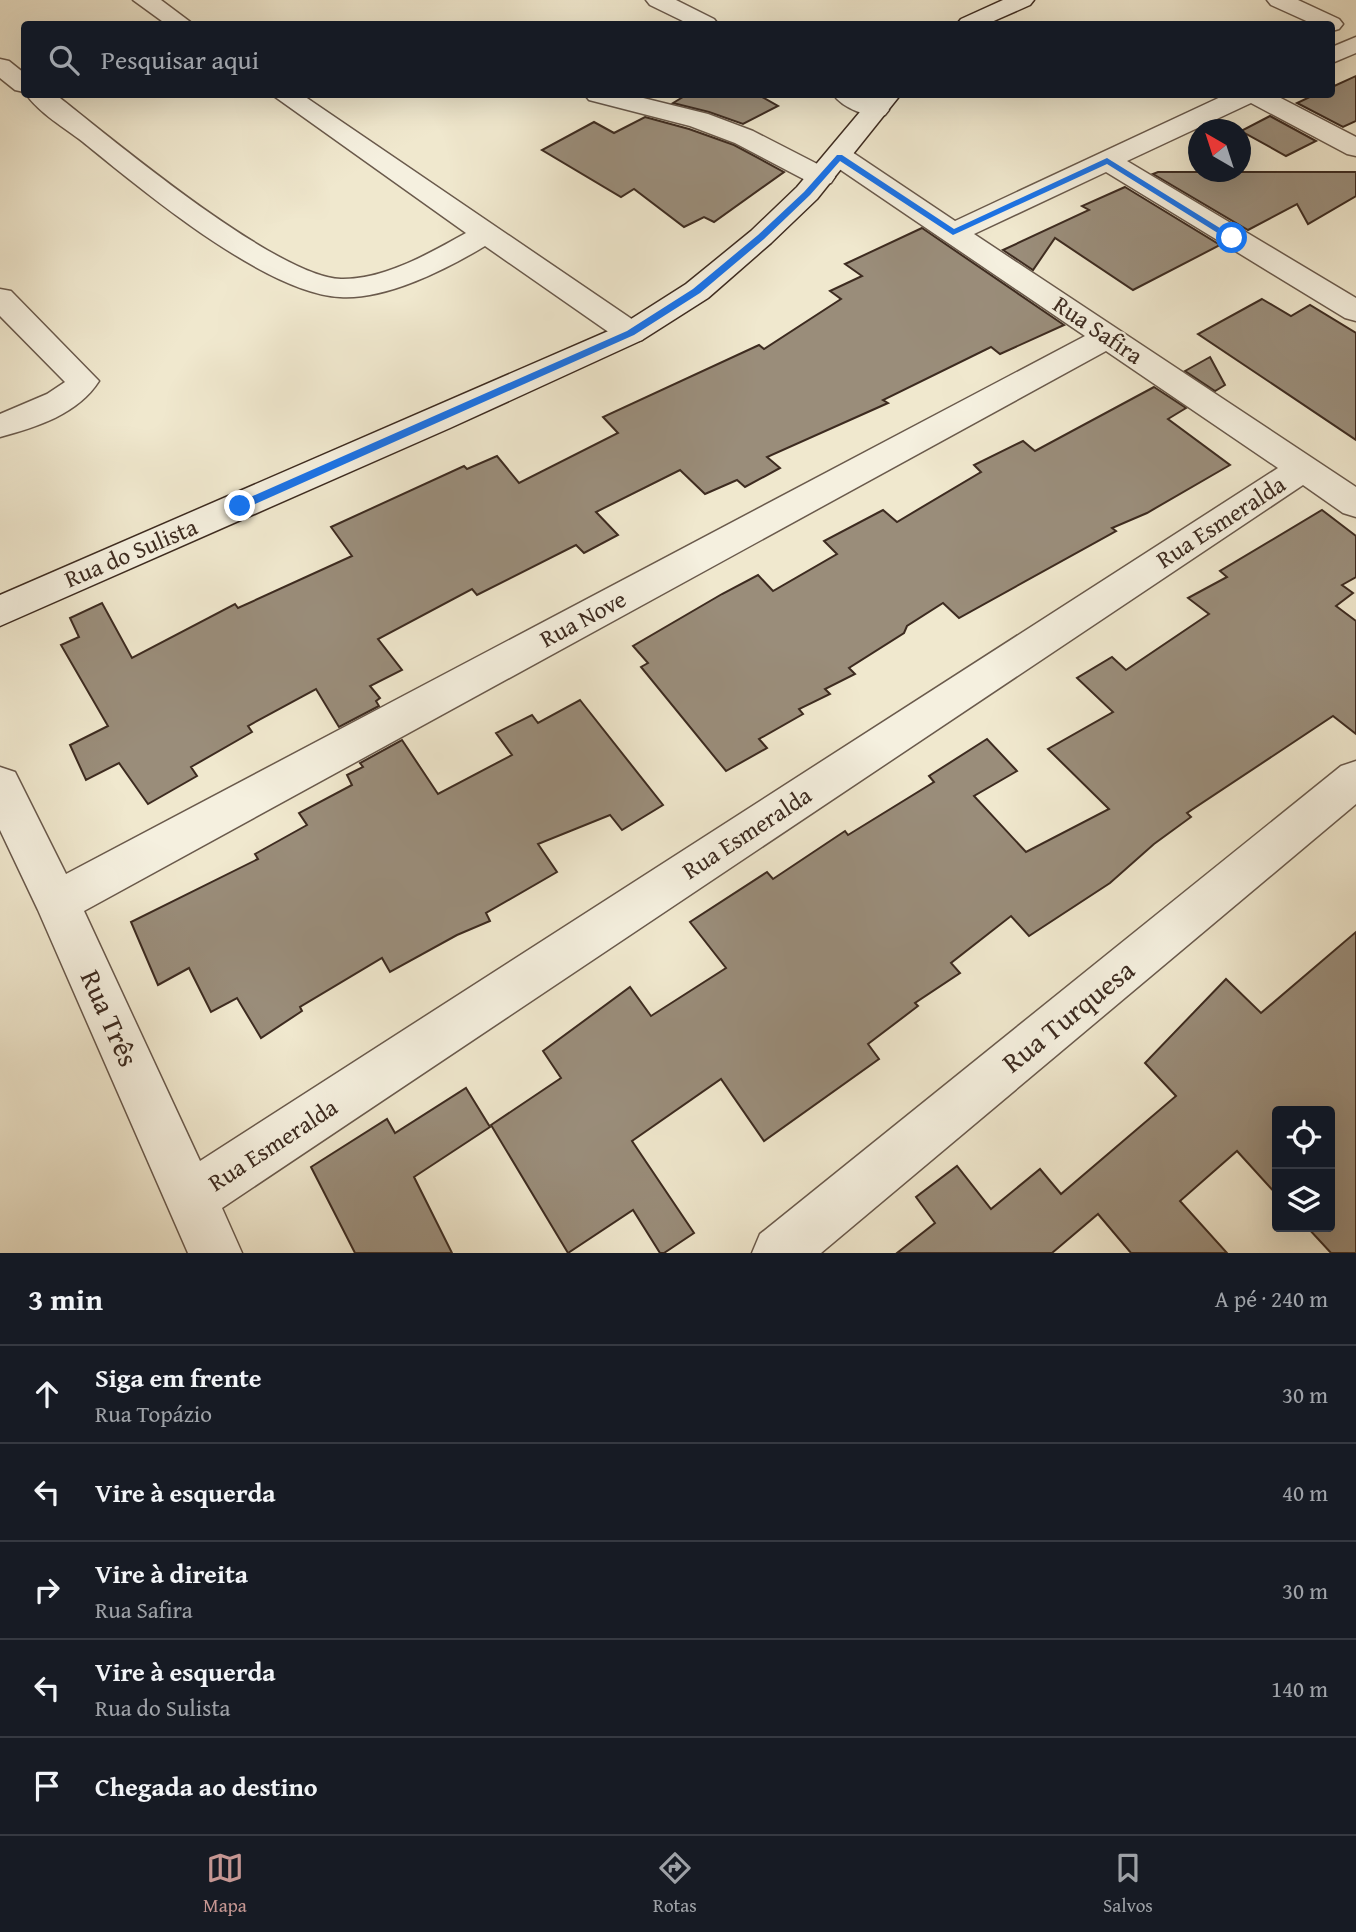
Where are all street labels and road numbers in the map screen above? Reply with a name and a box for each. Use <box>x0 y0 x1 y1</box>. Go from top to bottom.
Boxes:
street label: Rua Safira <box>1046 287 1151 373</box>
street label: Rua Esmeralda <box>1149 466 1293 577</box>
street label: Rua do Sulista <box>59 509 203 596</box>
street label: Rua Nove <box>533 581 632 656</box>
street label: Rua Esmeralda <box>675 777 819 888</box>
street label: Rua Turquesa <box>993 949 1143 1082</box>
street label: Rua Três <box>71 963 150 1073</box>
street label: Rua Esmeralda <box>201 1089 345 1200</box>

